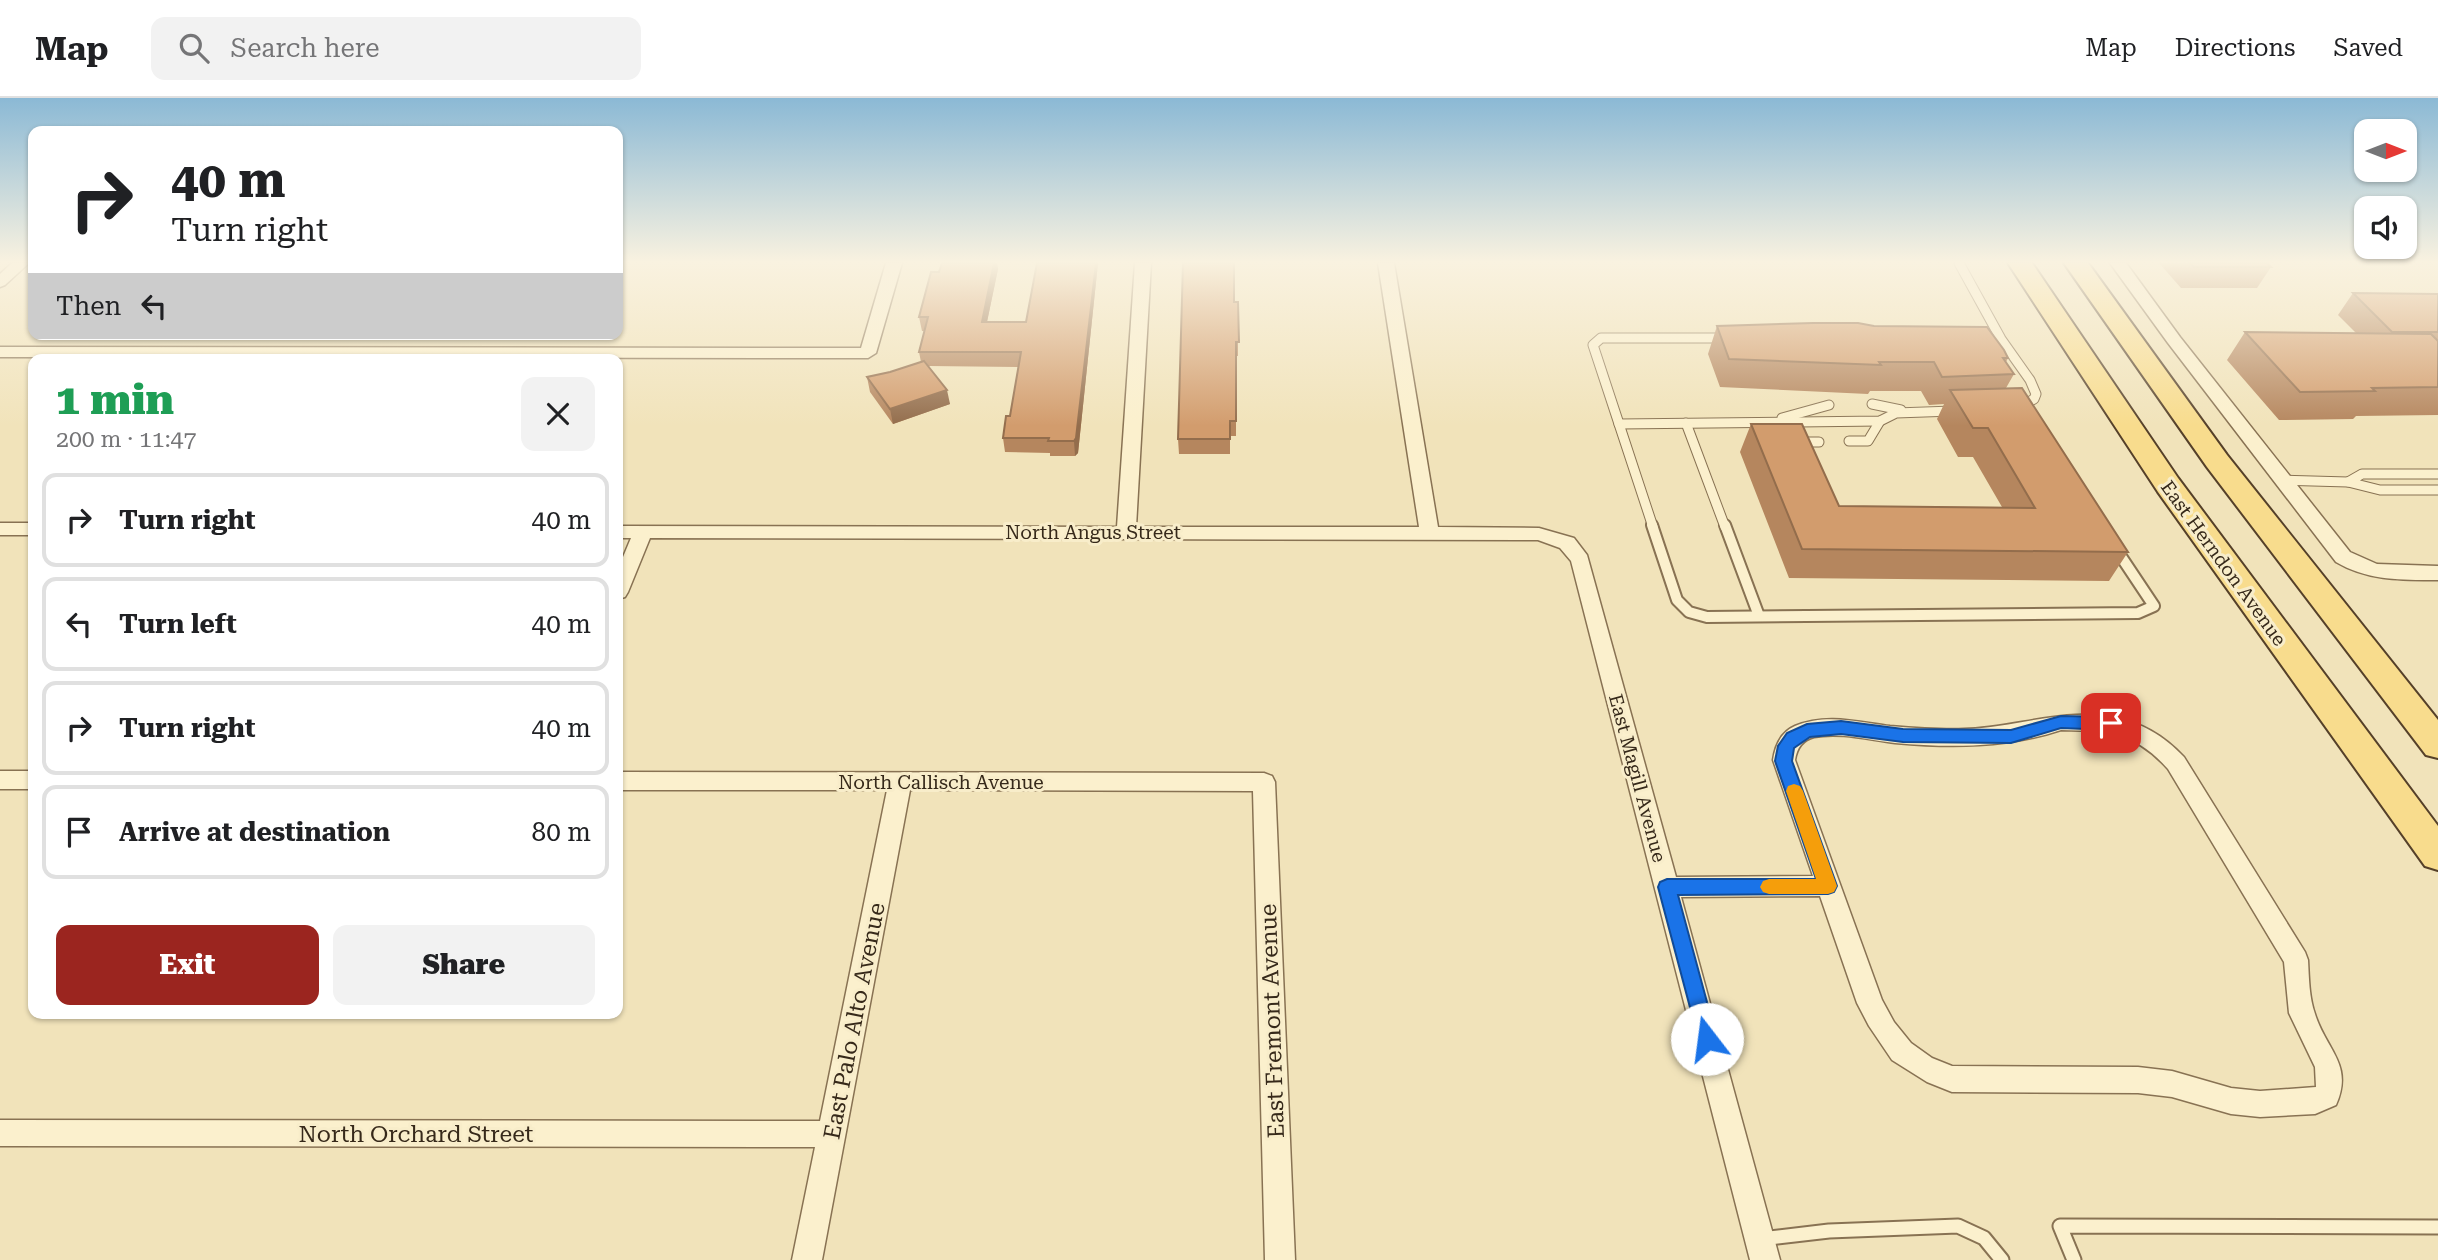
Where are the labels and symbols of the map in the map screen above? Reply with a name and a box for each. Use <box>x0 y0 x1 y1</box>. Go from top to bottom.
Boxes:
north arrow <box>2354 119 2417 182</box>
street label: East Herndon Avenue <box>2156 476 2291 650</box>
street label: North Angus Street <box>1005 521 1181 544</box>
street label: East Magill Avenue <box>1604 691 1671 865</box>
pin <box>2081 693 2141 753</box>
street label: North Callisch Avenue <box>838 771 1044 794</box>
street label: East Palo Alto Avenue <box>818 900 891 1142</box>
street label: East Fremont Avenue <box>1255 903 1290 1139</box>
position arrow <box>1670 1002 1744 1076</box>
street label: North Orchard Street <box>299 1121 534 1148</box>

